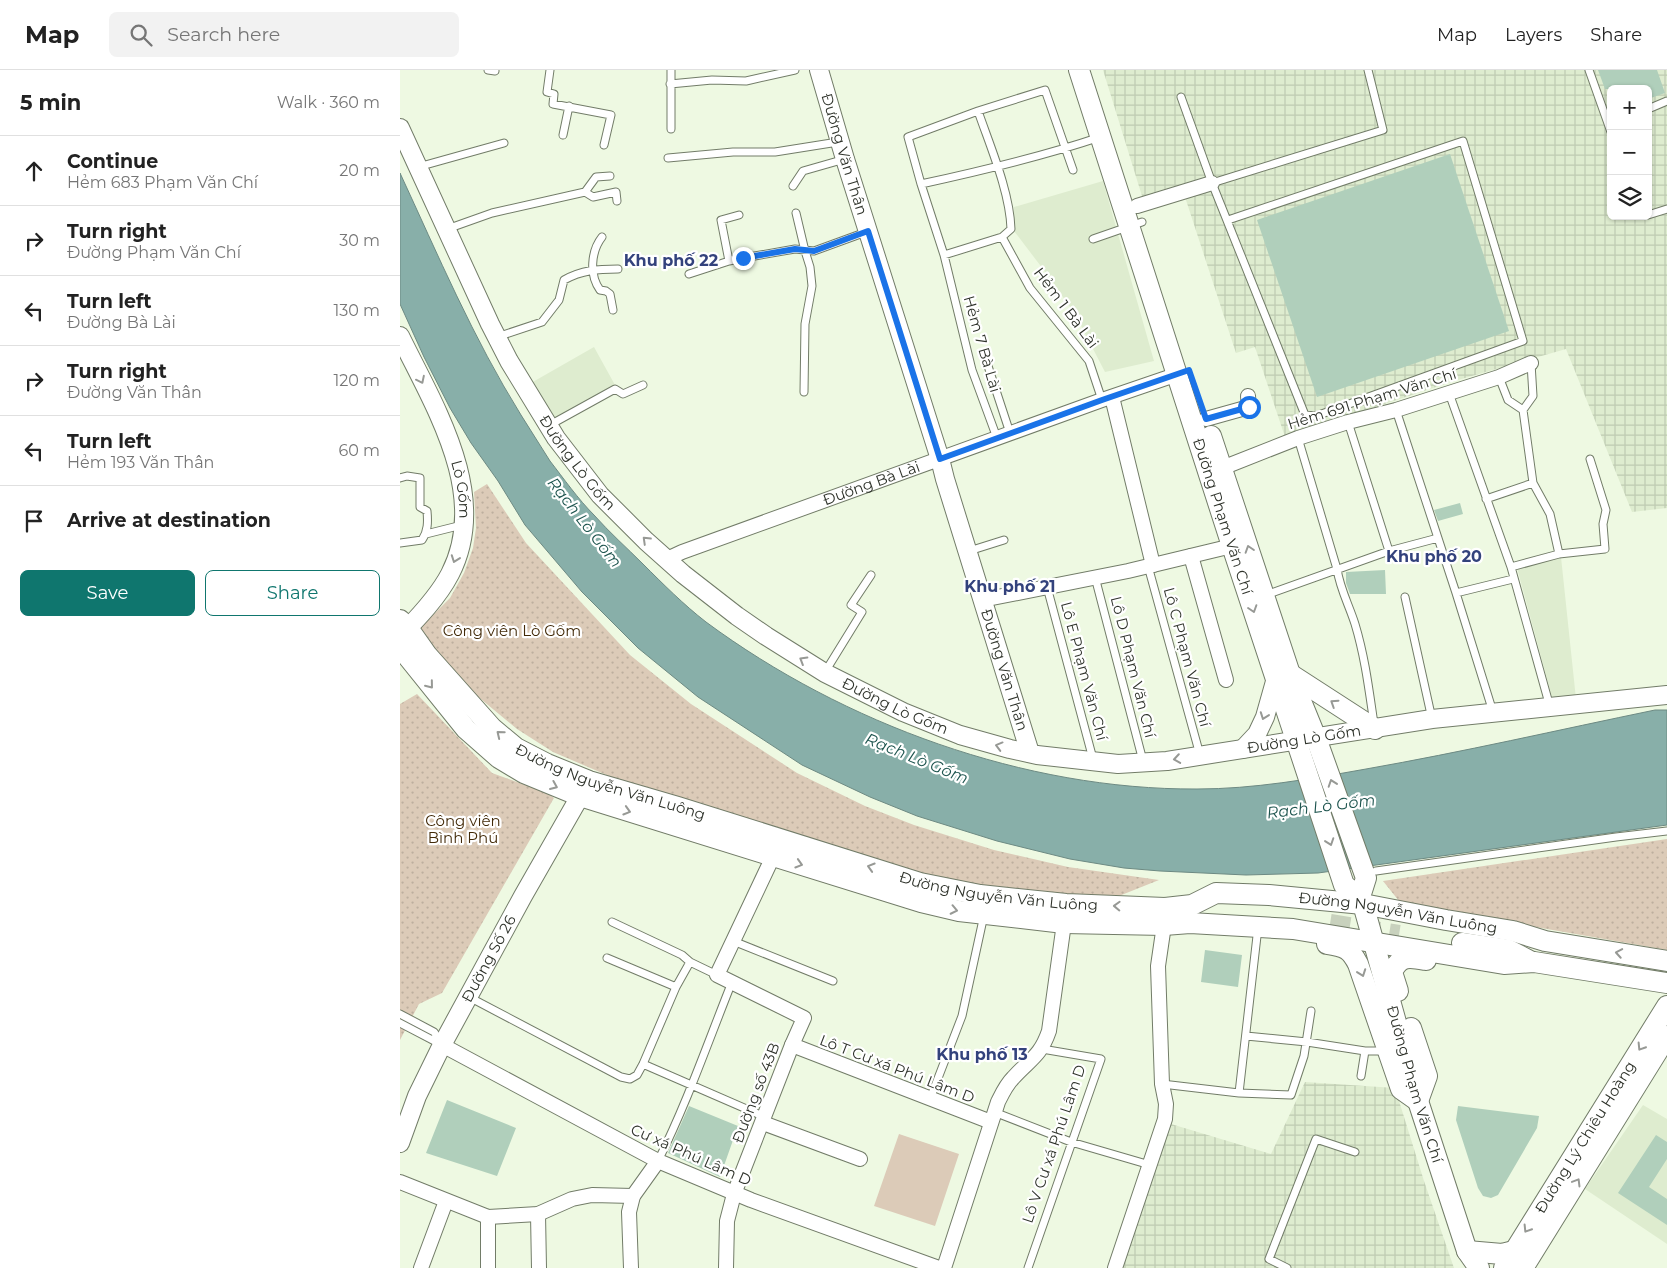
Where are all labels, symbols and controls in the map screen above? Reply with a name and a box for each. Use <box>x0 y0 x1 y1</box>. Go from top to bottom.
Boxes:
search box <box>109 12 459 57</box>
text: Map <box>25 20 79 49</box>
icon: search <box>127 21 155 49</box>
text: Search here <box>167 23 280 46</box>
text: Map <box>1437 24 1477 46</box>
text: Layers <box>1505 24 1562 46</box>
text: Share <box>1590 24 1642 46</box>
map controls <box>1607 85 1652 220</box>
button: + <box>1607 85 1652 130</box>
text: 5 min <box>20 90 81 115</box>
street label: Đường Văn Thân <box>817 91 872 218</box>
text: Walk · 360 m <box>277 93 380 112</box>
button: − <box>1607 130 1652 175</box>
text: Continue <box>67 150 158 173</box>
icon: ahead <box>20 157 48 185</box>
text: 20 m <box>339 161 380 180</box>
text: Hẻm 683 Phạm Văn Chí <box>67 173 258 192</box>
button: layers <box>1607 175 1652 220</box>
text: Turn right <box>67 220 167 243</box>
icon: right <box>20 227 48 255</box>
text: 30 m <box>339 231 380 250</box>
text: Đường Phạm Văn Chí <box>67 243 241 262</box>
route end <box>732 247 755 270</box>
district label: Khu phố 22 <box>624 251 718 270</box>
street label: Hẻm 1 Bà Lài <box>1030 264 1103 352</box>
text: Turn left <box>67 290 152 313</box>
street label: Hẻm 7 Bà Lài <box>960 293 1005 394</box>
icon: left <box>20 297 48 325</box>
text: 130 m <box>333 301 380 320</box>
text: Đường Bà Lài <box>67 313 176 332</box>
text: Turn right <box>67 360 167 383</box>
street label: Hẻm 691 Phạm Văn Chí <box>1285 363 1460 433</box>
icon: right <box>20 367 48 395</box>
text: 120 m <box>333 371 380 390</box>
one-way arrow <box>415 374 425 383</box>
text: Đường Văn Thân <box>67 383 202 402</box>
route start <box>1238 396 1261 419</box>
street label: Đường Lò Gốm <box>535 411 620 514</box>
text: Turn left <box>67 430 152 453</box>
street label: Đường Phạm Văn Chí <box>1189 436 1258 598</box>
icon: left <box>20 437 48 465</box>
text: 60 m <box>338 441 380 460</box>
text: Hẻm 193 Văn Thân <box>67 453 214 472</box>
street label: Đường Bà Lài <box>820 457 922 509</box>
street label: Lò Gốm <box>447 458 474 519</box>
water label: Rạch Lò Gốm <box>543 473 626 571</box>
icon: arrive <box>20 507 48 535</box>
text: Arrive at destination <box>67 509 271 532</box>
one-way arrow <box>643 537 652 546</box>
one-way arrow <box>1245 546 1255 554</box>
district label: Khu phố 20 <box>1386 547 1482 566</box>
one-way arrow <box>451 554 461 563</box>
button: Save <box>20 570 195 616</box>
button: Share <box>205 570 380 616</box>
district label: Khu phố 21 <box>964 577 1056 596</box>
street label: Lô C Phạm Văn Chí <box>1160 585 1215 730</box>
street label: Lô D Phạm Văn Chí <box>1107 594 1161 741</box>
street label: Lô E Phạm Văn Chí <box>1057 599 1112 743</box>
one-way arrow <box>1247 604 1257 613</box>
street label: Đường Văn Thân <box>977 607 1033 733</box>
park label: Công viên Lò Gốm <box>443 621 581 640</box>
one-way arrow <box>800 656 809 666</box>
street label: Đường Lò Gốm <box>839 673 951 738</box>
one-way arrow <box>425 679 433 688</box>
one-way arrow <box>1330 699 1339 709</box>
one-way arrow <box>1260 711 1270 720</box>
street label: Đường Lò Gốm <box>1246 720 1362 757</box>
water label: Rạch Lò Gốm <box>863 729 971 788</box>
one-way arrow <box>496 731 505 740</box>
street label: Đường Nguyễn Văn Luông <box>512 739 708 824</box>
one-way arrow <box>995 741 1004 752</box>
one-way arrow <box>1173 753 1181 764</box>
one-way arrow <box>1328 779 1338 788</box>
one-way arrow <box>549 780 558 790</box>
water label: Rạch Lò Gốm <box>1266 790 1376 823</box>
one-way arrow <box>622 805 630 815</box>
park label: Công viên Bình Phú <box>425 811 501 847</box>
one-way arrow <box>1324 837 1334 845</box>
one-way arrow <box>794 858 802 868</box>
one-way arrow <box>867 863 875 873</box>
street label: Đường Nguyễn Văn Luông <box>897 867 1098 914</box>
street label: Đường Nguyễn Văn Luông <box>1298 888 1499 937</box>
one-way arrow <box>1112 901 1120 911</box>
one-way arrow <box>950 904 959 915</box>
street label: Đường Số 26 <box>457 912 520 1005</box>
one-way arrow <box>1615 949 1623 959</box>
one-way arrow <box>1356 968 1366 976</box>
street label: Đường Phạm Văn Chí <box>1383 1003 1448 1166</box>
street label: Lô T Cư xá Phú Lâm D <box>817 1030 977 1107</box>
street label: Đường số 43B <box>728 1040 783 1146</box>
one-way arrow <box>1638 1042 1648 1051</box>
district label: Khu phố 13 <box>936 1045 1028 1064</box>
street label: Đường Lý Chiêu Hoàng <box>1530 1057 1639 1217</box>
street label: Lô V Cư xá Phú Lâm D <box>1017 1062 1090 1226</box>
street label: Cư xá Phú Lâm D <box>628 1119 754 1190</box>
one-way arrow <box>1571 1179 1581 1188</box>
one-way arrow <box>1524 1224 1534 1233</box>

